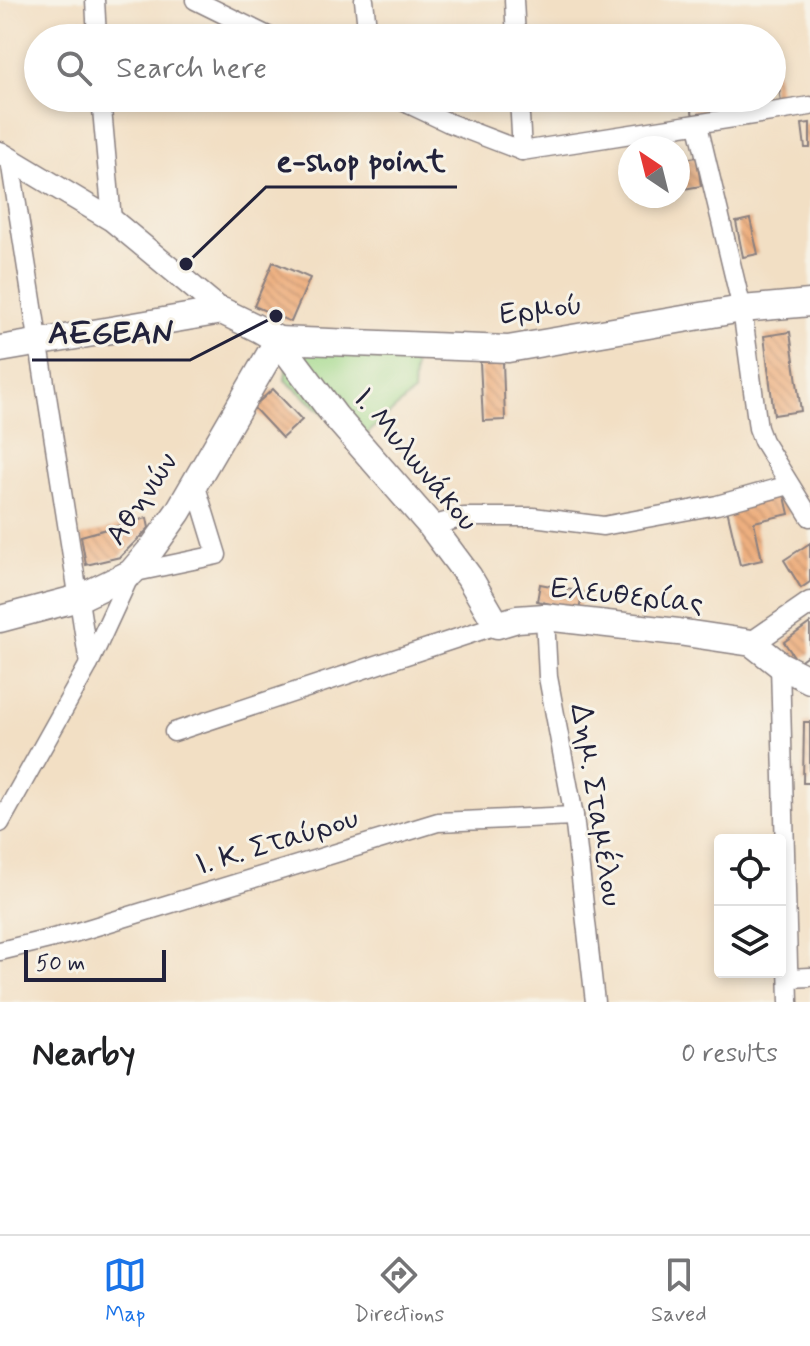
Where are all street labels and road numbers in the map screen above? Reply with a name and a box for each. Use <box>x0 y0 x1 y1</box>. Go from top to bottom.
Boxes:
street label: Ερμού <box>497 286 585 334</box>
street label: Ι. Μυλωνάκου <box>344 380 486 540</box>
street label: Αθηνών <box>97 445 187 553</box>
street label: Ελευθερίας <box>549 569 705 623</box>
street label: Δημ. Σταμέλου <box>561 701 631 909</box>
street label: Ι. Κ. Σταύρου <box>191 799 363 885</box>

